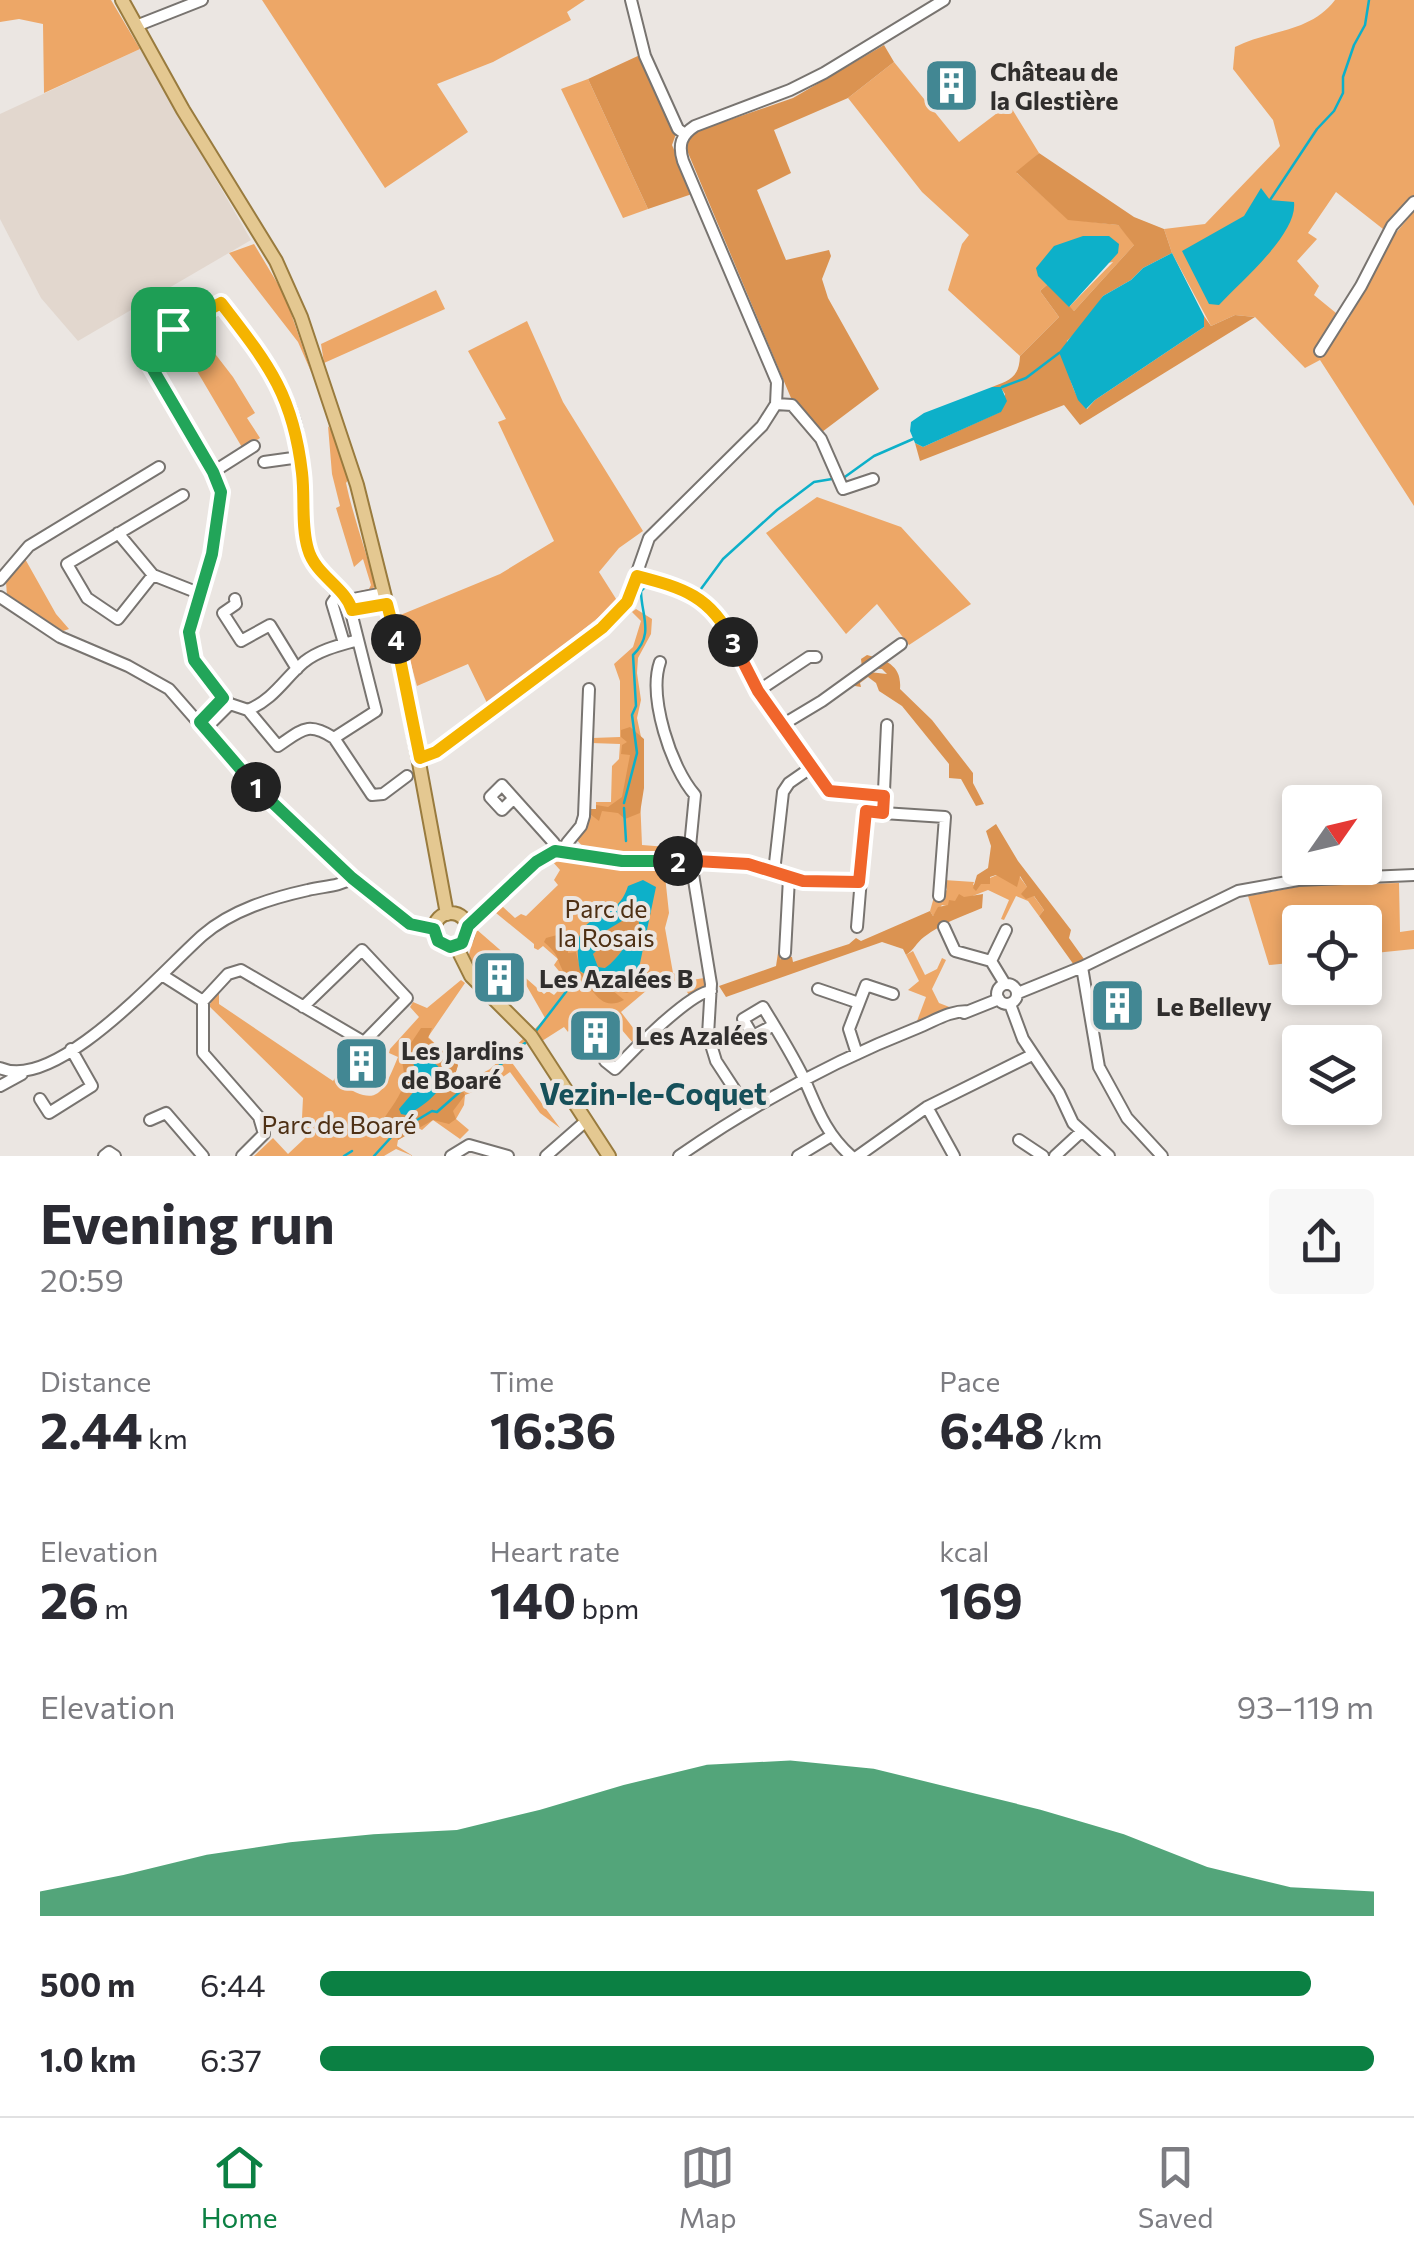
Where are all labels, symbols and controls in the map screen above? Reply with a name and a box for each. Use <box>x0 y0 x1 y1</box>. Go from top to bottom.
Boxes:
building icon: Château de la Glestière <box>921 55 981 115</box>
place label: Château de la Glestière <box>990 56 1118 115</box>
pin <box>131 287 216 372</box>
icon: arrive <box>146 302 201 357</box>
pin: 4 <box>371 614 421 664</box>
pin: 3 <box>708 617 758 667</box>
text: 4 <box>387 622 405 656</box>
text: 3 <box>725 625 741 659</box>
pin: 1 <box>231 762 281 812</box>
text: 1 <box>250 770 262 804</box>
north arrow <box>1282 785 1382 885</box>
map controls <box>1282 785 1382 1125</box>
pin: 2 <box>653 836 703 886</box>
text: 2 <box>670 844 686 878</box>
park label: Parc de la Rosais <box>557 893 655 952</box>
button: locate <box>1282 905 1382 1005</box>
building icon: Les Azalées B <box>470 948 530 1008</box>
place label: Les Azalées B <box>539 963 693 993</box>
building icon: Le Bellevy <box>1087 976 1147 1036</box>
place label: Le Bellevy <box>1156 991 1272 1021</box>
building icon: Les Azalées <box>566 1005 626 1065</box>
place label: Les Azalées <box>635 1020 768 1050</box>
button: layers <box>1282 1025 1382 1125</box>
building icon: Les Jardins de Boaré <box>332 1034 392 1094</box>
place label: Les Jardins de Boaré <box>401 1035 524 1094</box>
district label: Vezin-le-Coquet <box>539 1074 767 1111</box>
park label: Parc de Boaré <box>262 1109 416 1139</box>
text: Evening run <box>40 1188 335 1255</box>
button: share <box>1269 1189 1374 1294</box>
text: 20:59 <box>40 1259 124 1299</box>
text: Distance <box>40 1364 151 1398</box>
text: Time <box>490 1364 554 1398</box>
text: Pace <box>939 1364 1000 1398</box>
text: 2.44 <box>40 1398 143 1459</box>
text: 16:36 <box>490 1398 616 1459</box>
text: 6:48 <box>939 1398 1045 1459</box>
text: km <box>143 1421 188 1455</box>
text: /km <box>1045 1421 1102 1455</box>
text: Elevation <box>40 1534 158 1568</box>
text: Heart rate <box>490 1534 620 1568</box>
text: kcal <box>939 1534 989 1568</box>
text: 26 <box>40 1568 99 1629</box>
text: 140 <box>490 1568 576 1629</box>
text: 169 <box>939 1568 1023 1629</box>
text: m <box>99 1591 129 1625</box>
text: bpm <box>576 1591 639 1625</box>
text: Elevation <box>40 1686 175 1726</box>
text: 93–119 m <box>1237 1686 1374 1726</box>
text: 500 m <box>40 1964 135 2004</box>
text: 6:44 <box>200 1964 265 2004</box>
text: 1.0 km <box>40 2039 136 2079</box>
text: 6:37 <box>200 2039 262 2079</box>
tab: Home <box>201 2140 278 2234</box>
tab: Map <box>679 2140 737 2234</box>
tab: Saved <box>1138 2140 1213 2234</box>

